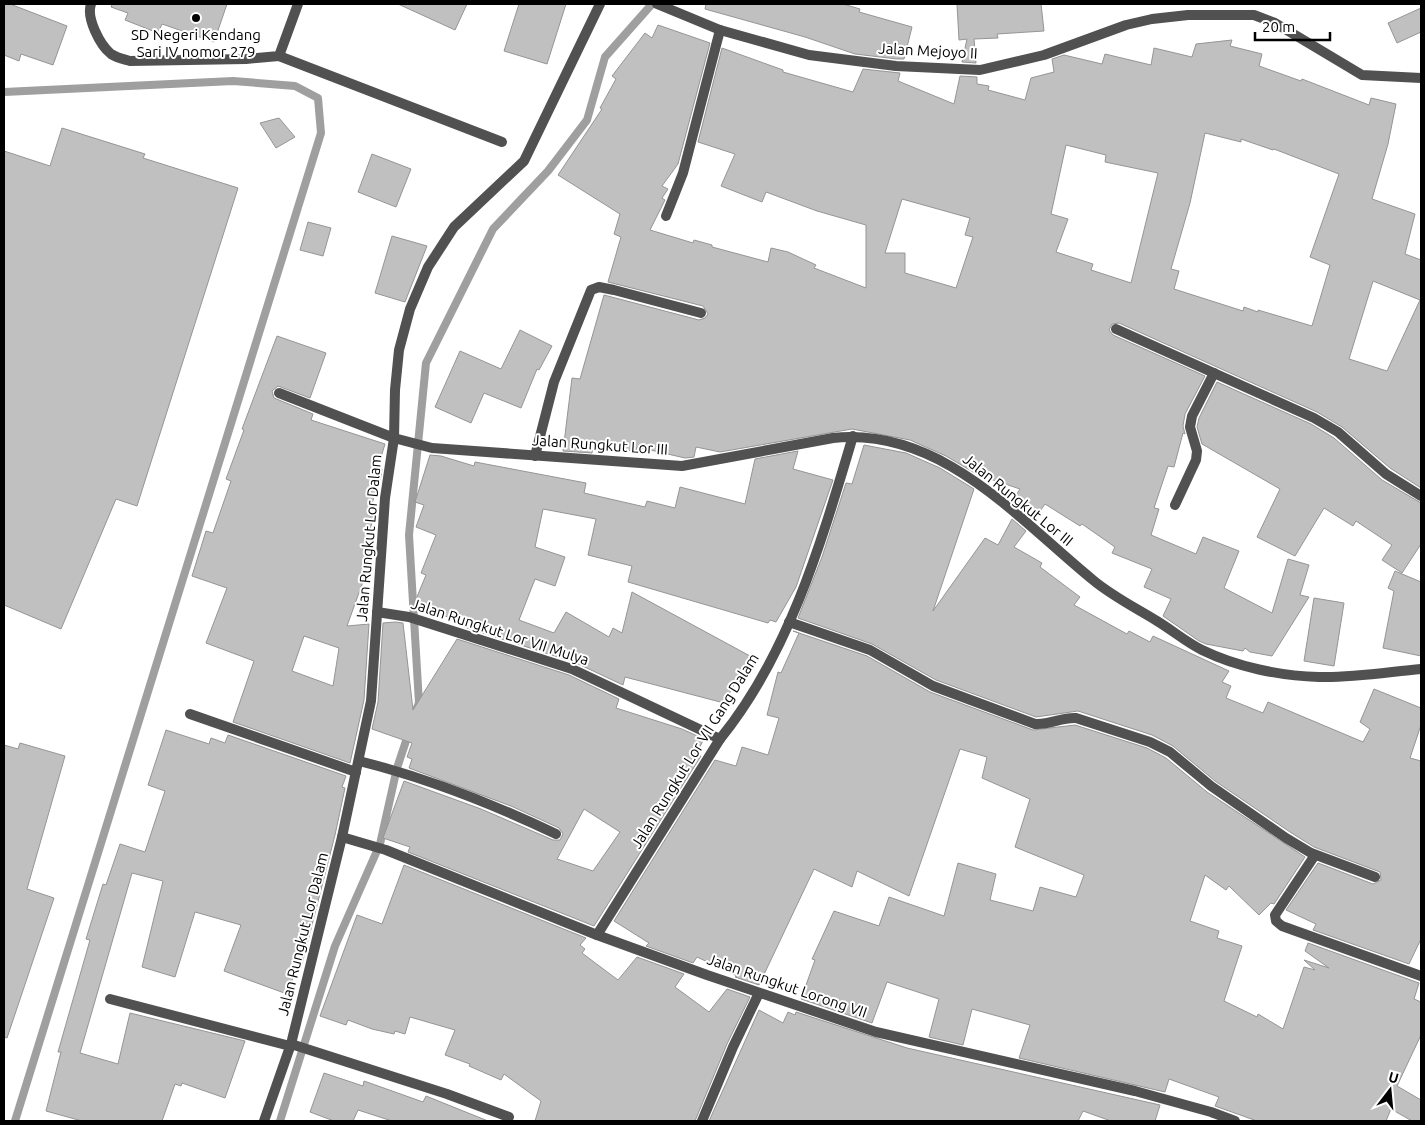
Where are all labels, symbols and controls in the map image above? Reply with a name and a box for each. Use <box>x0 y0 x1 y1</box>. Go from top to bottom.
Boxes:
scale bar <box>1255 10 1330 42</box>
marker: SD Negeri Kendang Sari IV nomor 279 <box>190 12 202 24</box>
text: 20 m <box>1262 18 1295 35</box>
place label: SD Negeri Kendang Sari IV nomor 279 <box>131 26 261 60</box>
street label: Jalan Mejoyo II <box>878 39 978 62</box>
street label: Jalan Rungkut Lor III <box>531 431 669 458</box>
street label: Jalan Rungkut Lor III <box>960 450 1077 549</box>
street label: Jalan Rungkut Lor Dalam <box>353 454 384 622</box>
street label: Jalan Rungkut Lor VII Mulya <box>409 595 591 668</box>
street label: Jalan Rungkut Lor VII Gang Dalam <box>627 650 762 851</box>
street label: Jalan Rungkut Lor Dalam <box>274 850 331 1017</box>
street label: Jalan Rungkut Lorong VII <box>705 950 869 1021</box>
north arrow <box>1365 1065 1415 1115</box>
text: U <box>1387 1068 1401 1087</box>

